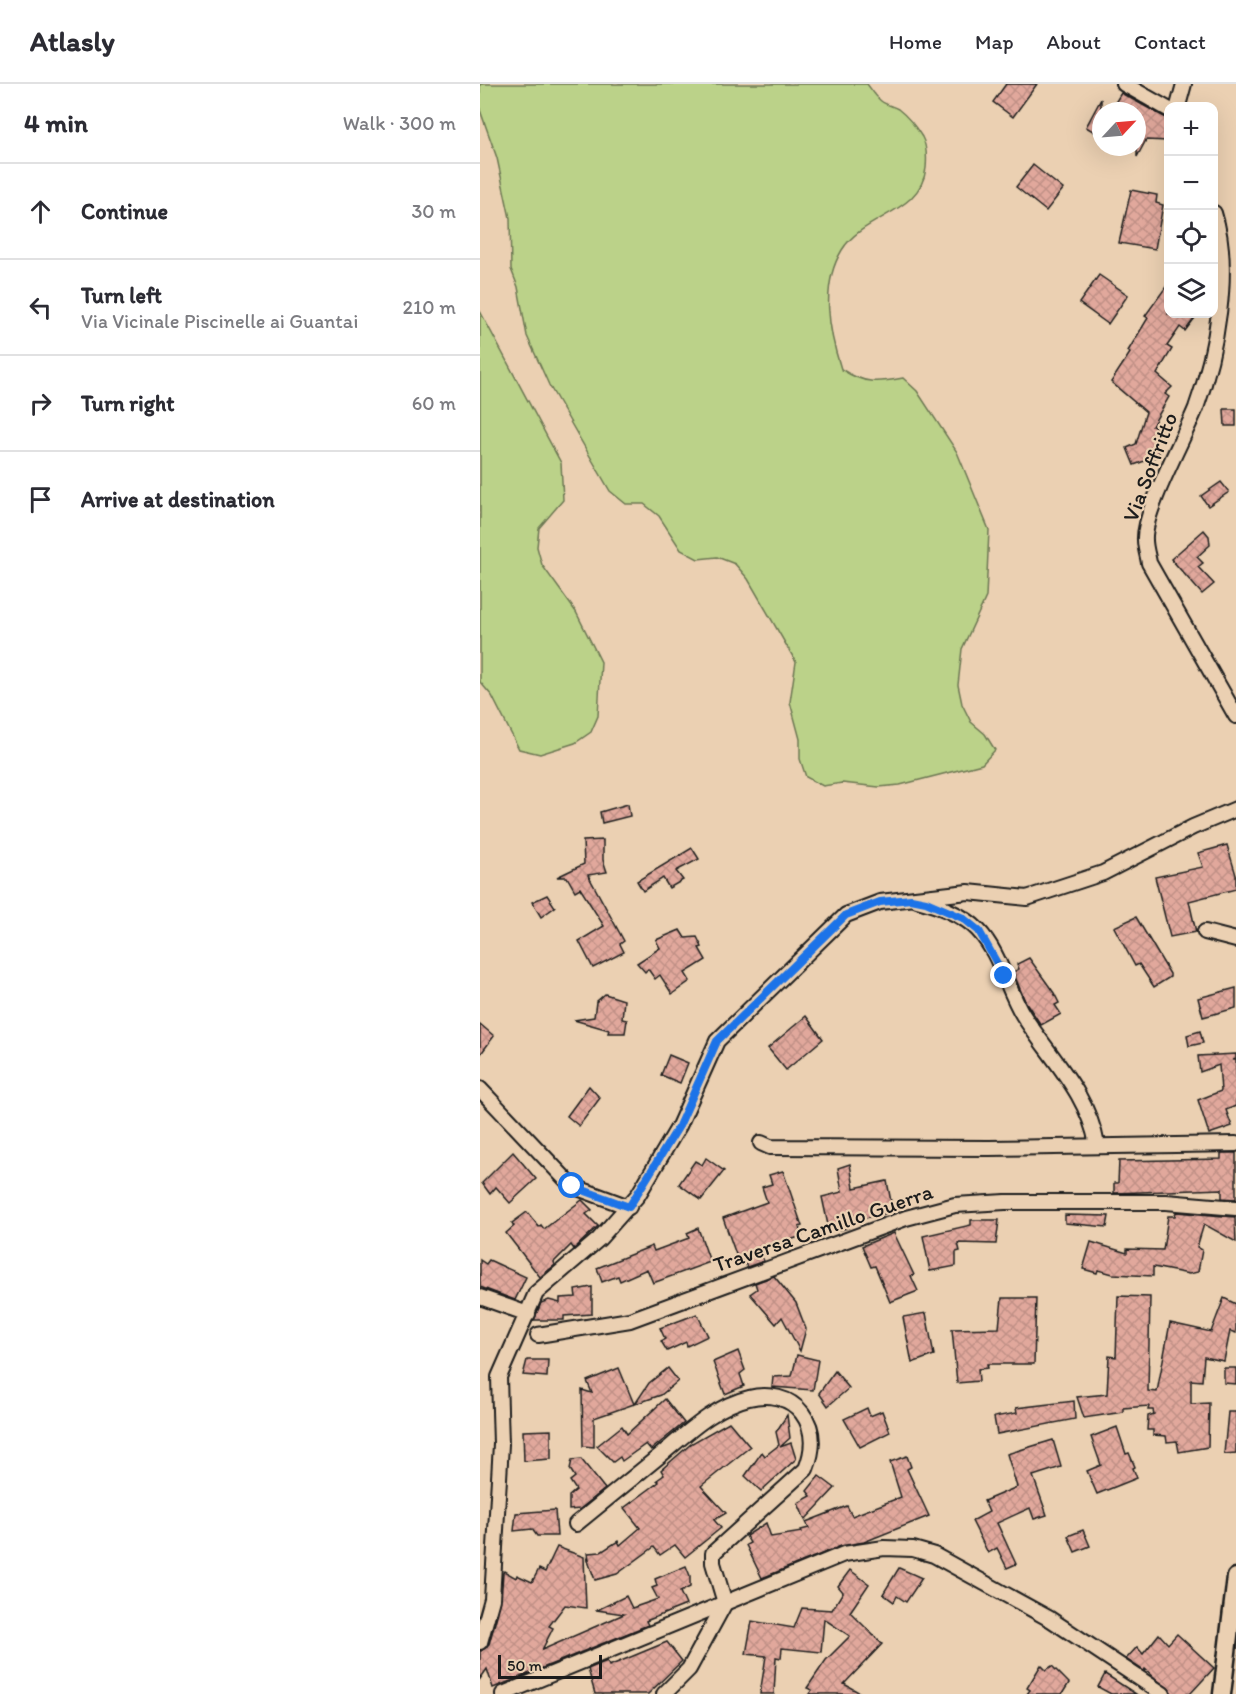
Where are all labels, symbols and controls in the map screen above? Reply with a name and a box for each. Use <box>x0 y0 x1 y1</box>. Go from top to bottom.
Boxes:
text: Atlasly <box>30 24 115 58</box>
text: Home <box>889 29 942 54</box>
text: Map <box>975 29 1014 54</box>
text: About <box>1047 29 1101 54</box>
text: Contact <box>1134 29 1206 54</box>
north arrow <box>1092 102 1146 156</box>
map controls <box>1164 102 1218 318</box>
button: + <box>1164 102 1218 156</box>
text: 4 min <box>24 107 88 139</box>
text: Walk · 300 m <box>343 111 456 135</box>
button: − <box>1164 156 1218 210</box>
icon: ahead <box>24 195 57 228</box>
text: Continue <box>81 198 168 225</box>
text: 30 m <box>411 199 456 223</box>
button: locate <box>1164 210 1218 264</box>
button: layers <box>1164 264 1218 318</box>
text: Turn left <box>81 282 162 309</box>
icon: left <box>24 291 57 324</box>
text: 210 m <box>403 295 456 319</box>
text: Via Vicinale Piscinelle ai Guantai <box>81 309 358 333</box>
icon: right <box>24 387 57 420</box>
text: Turn right <box>81 390 175 417</box>
text: 60 m <box>412 391 456 415</box>
street label: Via Soffritto <box>1117 408 1183 526</box>
icon: arrive <box>24 483 57 516</box>
text: Arrive at destination <box>81 486 275 513</box>
route end <box>990 962 1016 988</box>
route start <box>558 1172 584 1198</box>
street label: Traversa Camillo Guerra <box>710 1178 937 1278</box>
scale bar <box>498 1652 602 1680</box>
text: 50 m <box>507 1656 542 1675</box>

